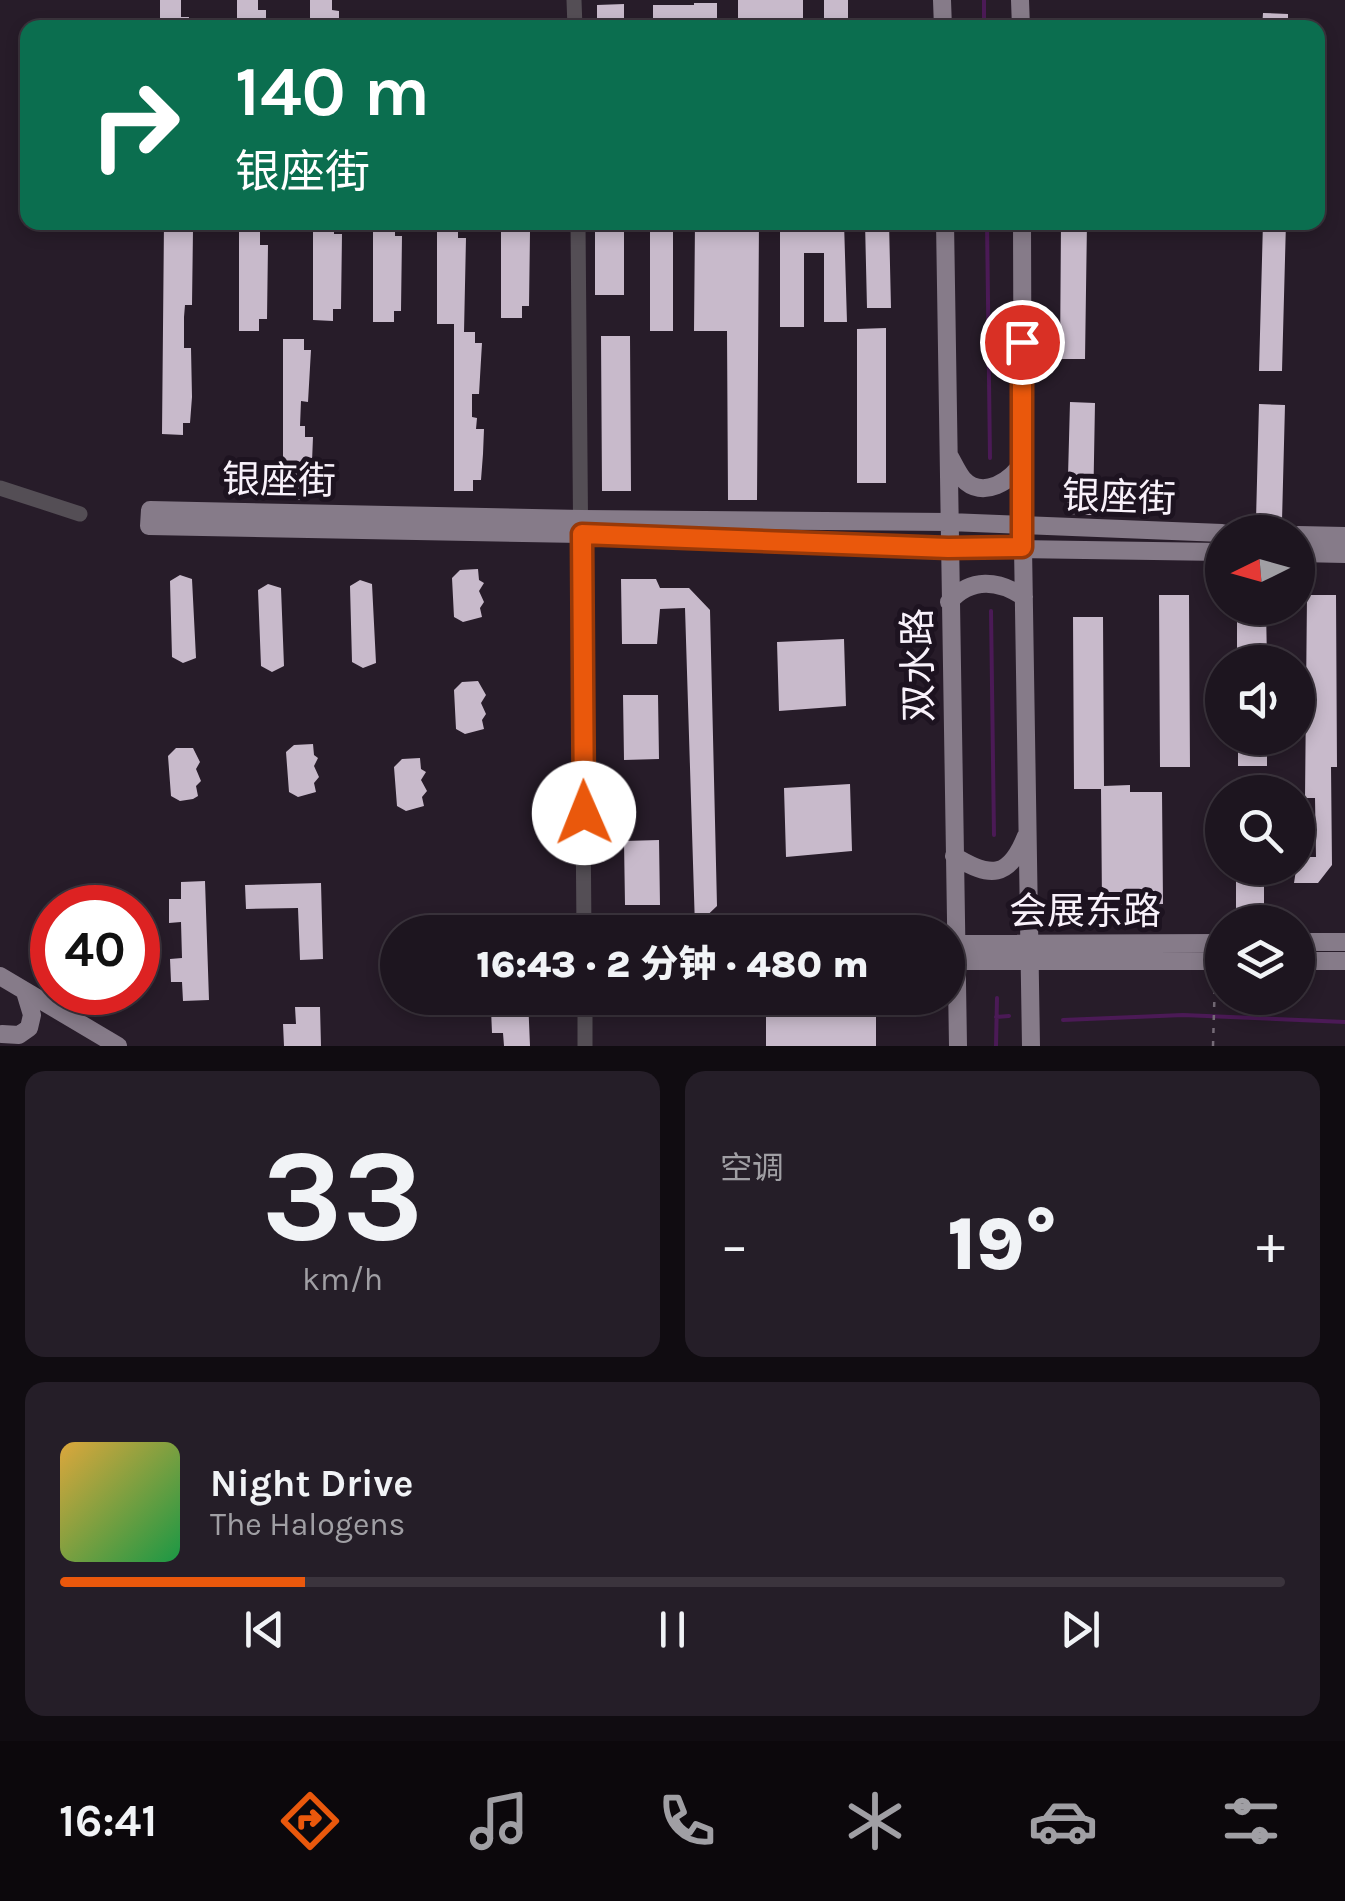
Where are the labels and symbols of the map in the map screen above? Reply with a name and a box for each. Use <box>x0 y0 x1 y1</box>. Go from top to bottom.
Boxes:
pin <box>980 300 1065 385</box>
street label: 银座街 <box>222 457 336 504</box>
street label: 银座街 <box>1061 473 1177 522</box>
north arrow <box>1205 515 1315 625</box>
street label: 双水路 <box>895 608 942 722</box>
position arrow <box>532 761 636 865</box>
speed limit sign: 40 <box>30 885 160 1015</box>
street label: 会展东路 <box>1009 889 1161 934</box>

